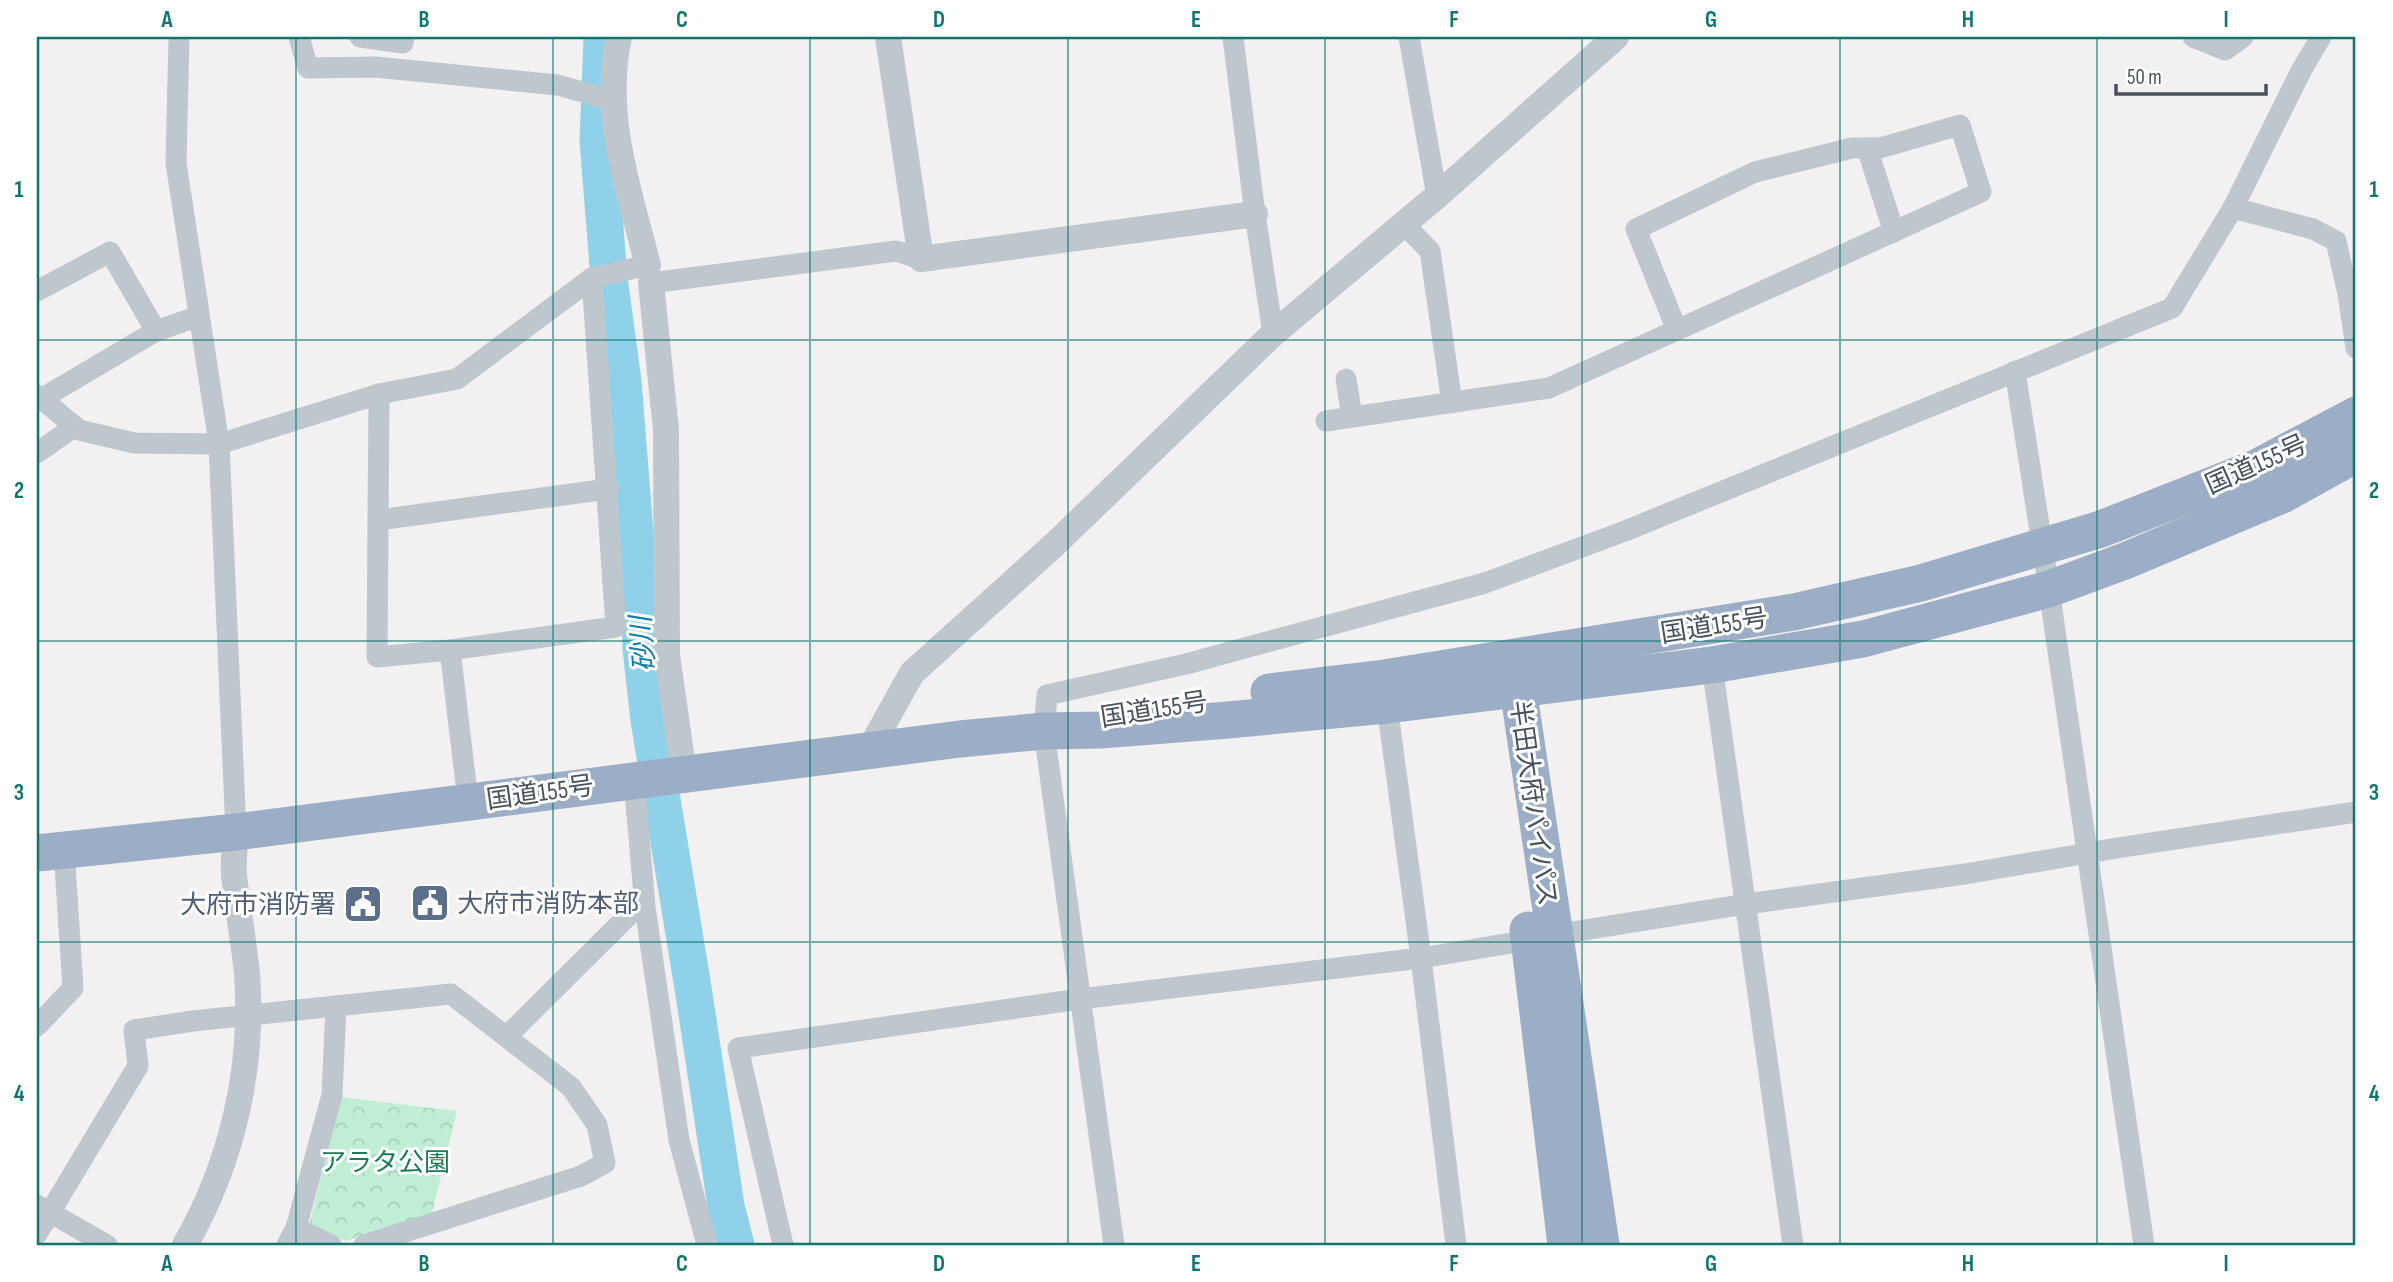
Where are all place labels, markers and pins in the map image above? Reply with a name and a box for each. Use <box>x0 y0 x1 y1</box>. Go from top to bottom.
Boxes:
public building icon: 大府市消防本部 <box>409 882 451 924</box>
public building icon: 大府市消防署 <box>342 883 384 925</box>
place label: 大府市消防本部 <box>457 889 639 920</box>
place label: 大府市消防署 <box>180 890 336 921</box>

